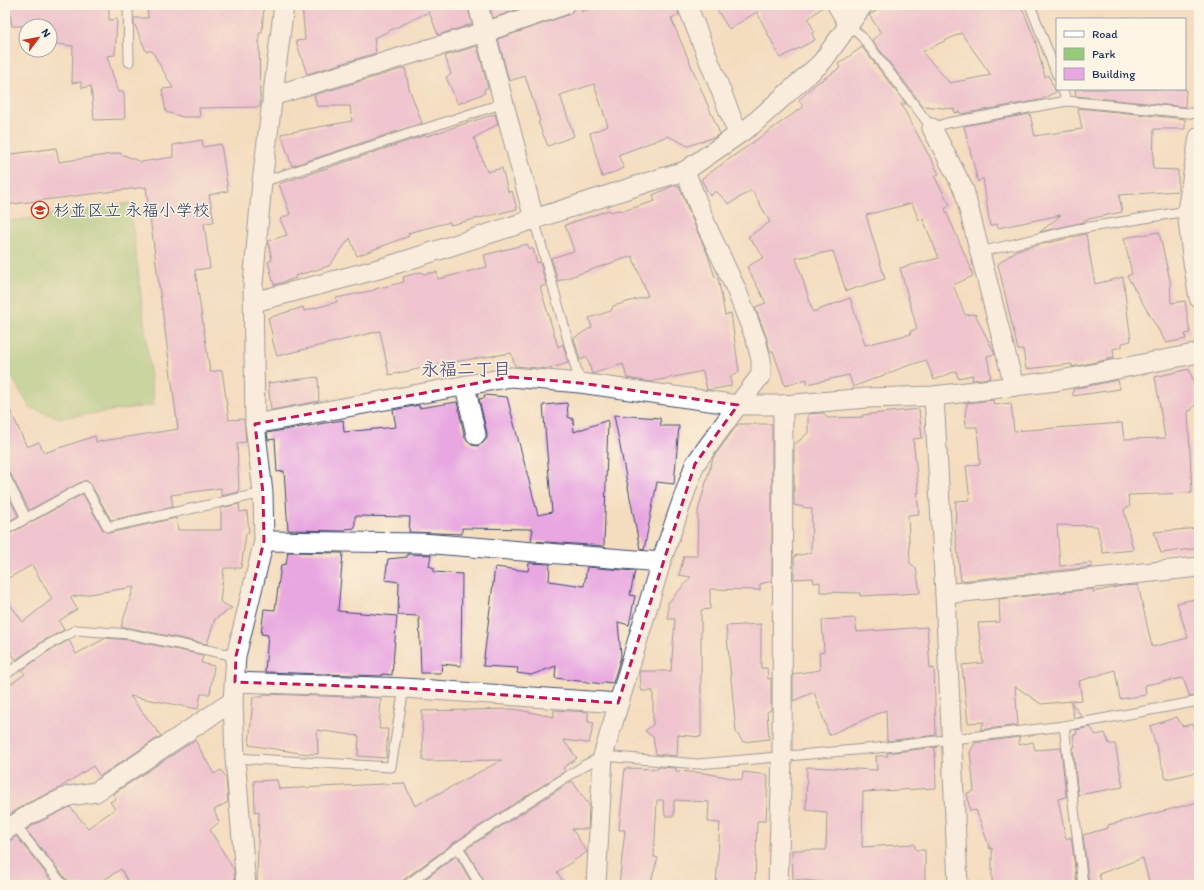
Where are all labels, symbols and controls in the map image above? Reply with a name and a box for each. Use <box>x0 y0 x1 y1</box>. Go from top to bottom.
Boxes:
north arrow <box>18 18 58 58</box>
legend <box>1056 18 1186 90</box>
text: N <box>39 26 54 40</box>
text: Road <box>1092 27 1118 41</box>
text: Park <box>1092 47 1116 61</box>
text: Building <box>1092 67 1136 81</box>
school or university icon: 杉並区立 永福小学校 <box>30 200 50 220</box>
place label: 杉並区立 永福小学校 <box>53 200 210 220</box>
district label: 永福二丁目 <box>421 358 511 380</box>

